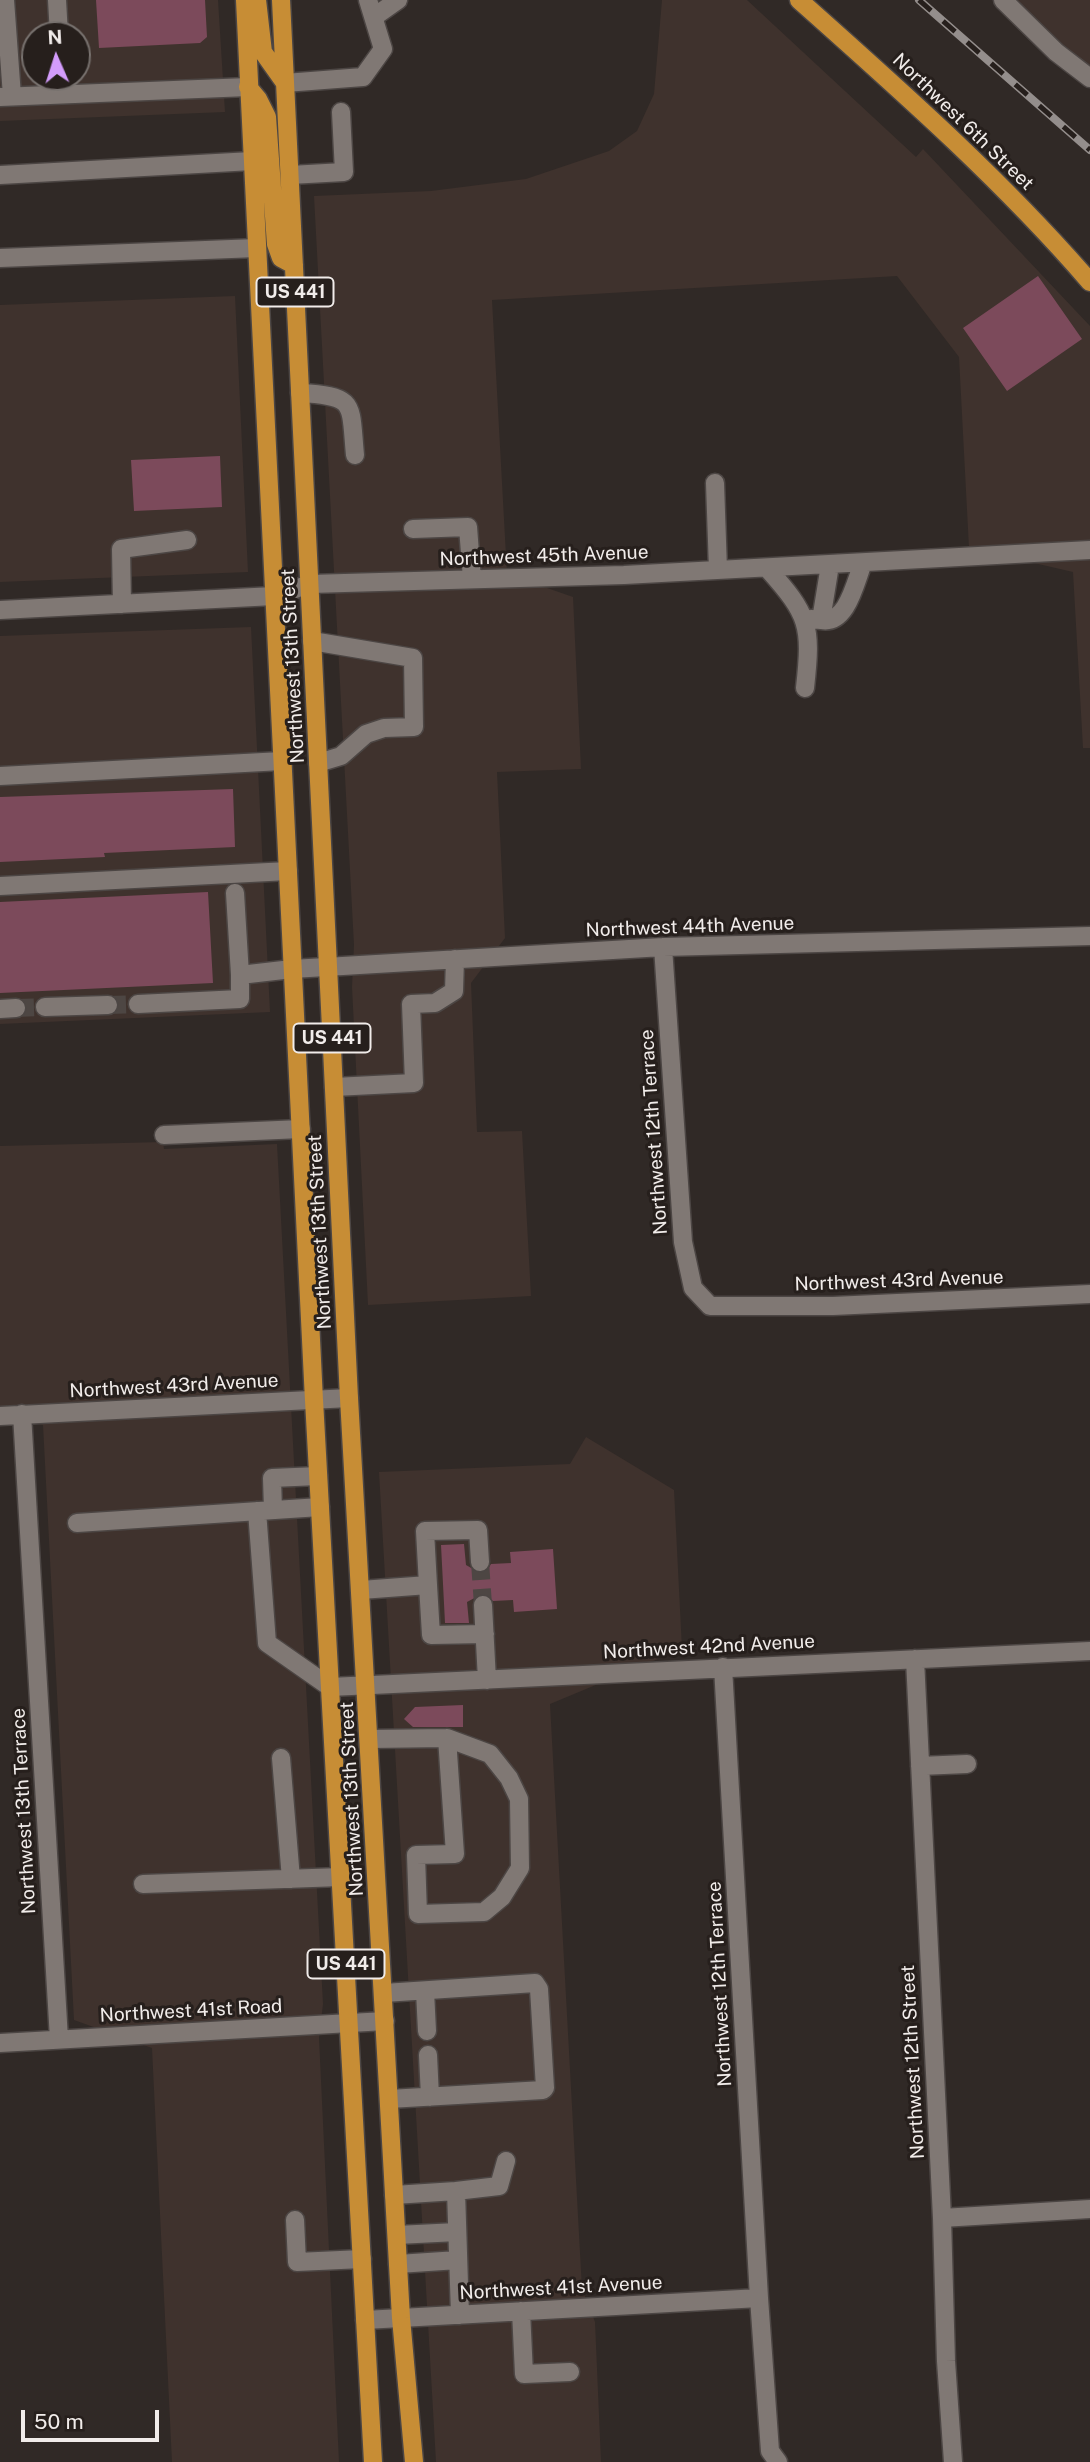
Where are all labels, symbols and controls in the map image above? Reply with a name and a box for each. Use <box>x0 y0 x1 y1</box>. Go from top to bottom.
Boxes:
north arrow <box>21 21 91 91</box>
text: N <box>47 26 63 48</box>
street label: Northwest 6th Street <box>888 49 1038 195</box>
road number: US 441 <box>256 278 334 306</box>
street label: Northwest 45th Avenue <box>439 541 649 571</box>
street label: Northwest 13th Street <box>277 568 309 764</box>
street label: Northwest 44th Avenue <box>585 912 795 942</box>
road number: US 441 <box>294 1023 370 1052</box>
street label: Northwest 12th Terrace <box>635 1029 673 1235</box>
street label: Northwest 13th Street <box>304 1134 336 1330</box>
street label: Northwest 43rd Avenue <box>794 1266 1004 1296</box>
street label: Northwest 43rd Avenue <box>69 1369 279 1403</box>
street label: Northwest 42nd Avenue <box>602 1630 816 1664</box>
street label: Northwest 13th Street <box>336 1701 368 1897</box>
street label: Northwest 13th Terrace <box>7 1707 41 1915</box>
street label: Northwest 12th Terrace <box>703 1881 737 2087</box>
road number: US 441 <box>308 1950 384 1978</box>
street label: Northwest 12th Street <box>897 1964 929 2160</box>
street label: Northwest 41st Road <box>99 1995 283 2027</box>
street label: Northwest 41st Avenue <box>459 2271 663 2305</box>
scale bar <box>24 2396 163 2440</box>
text: 50 m <box>34 2409 84 2434</box>

